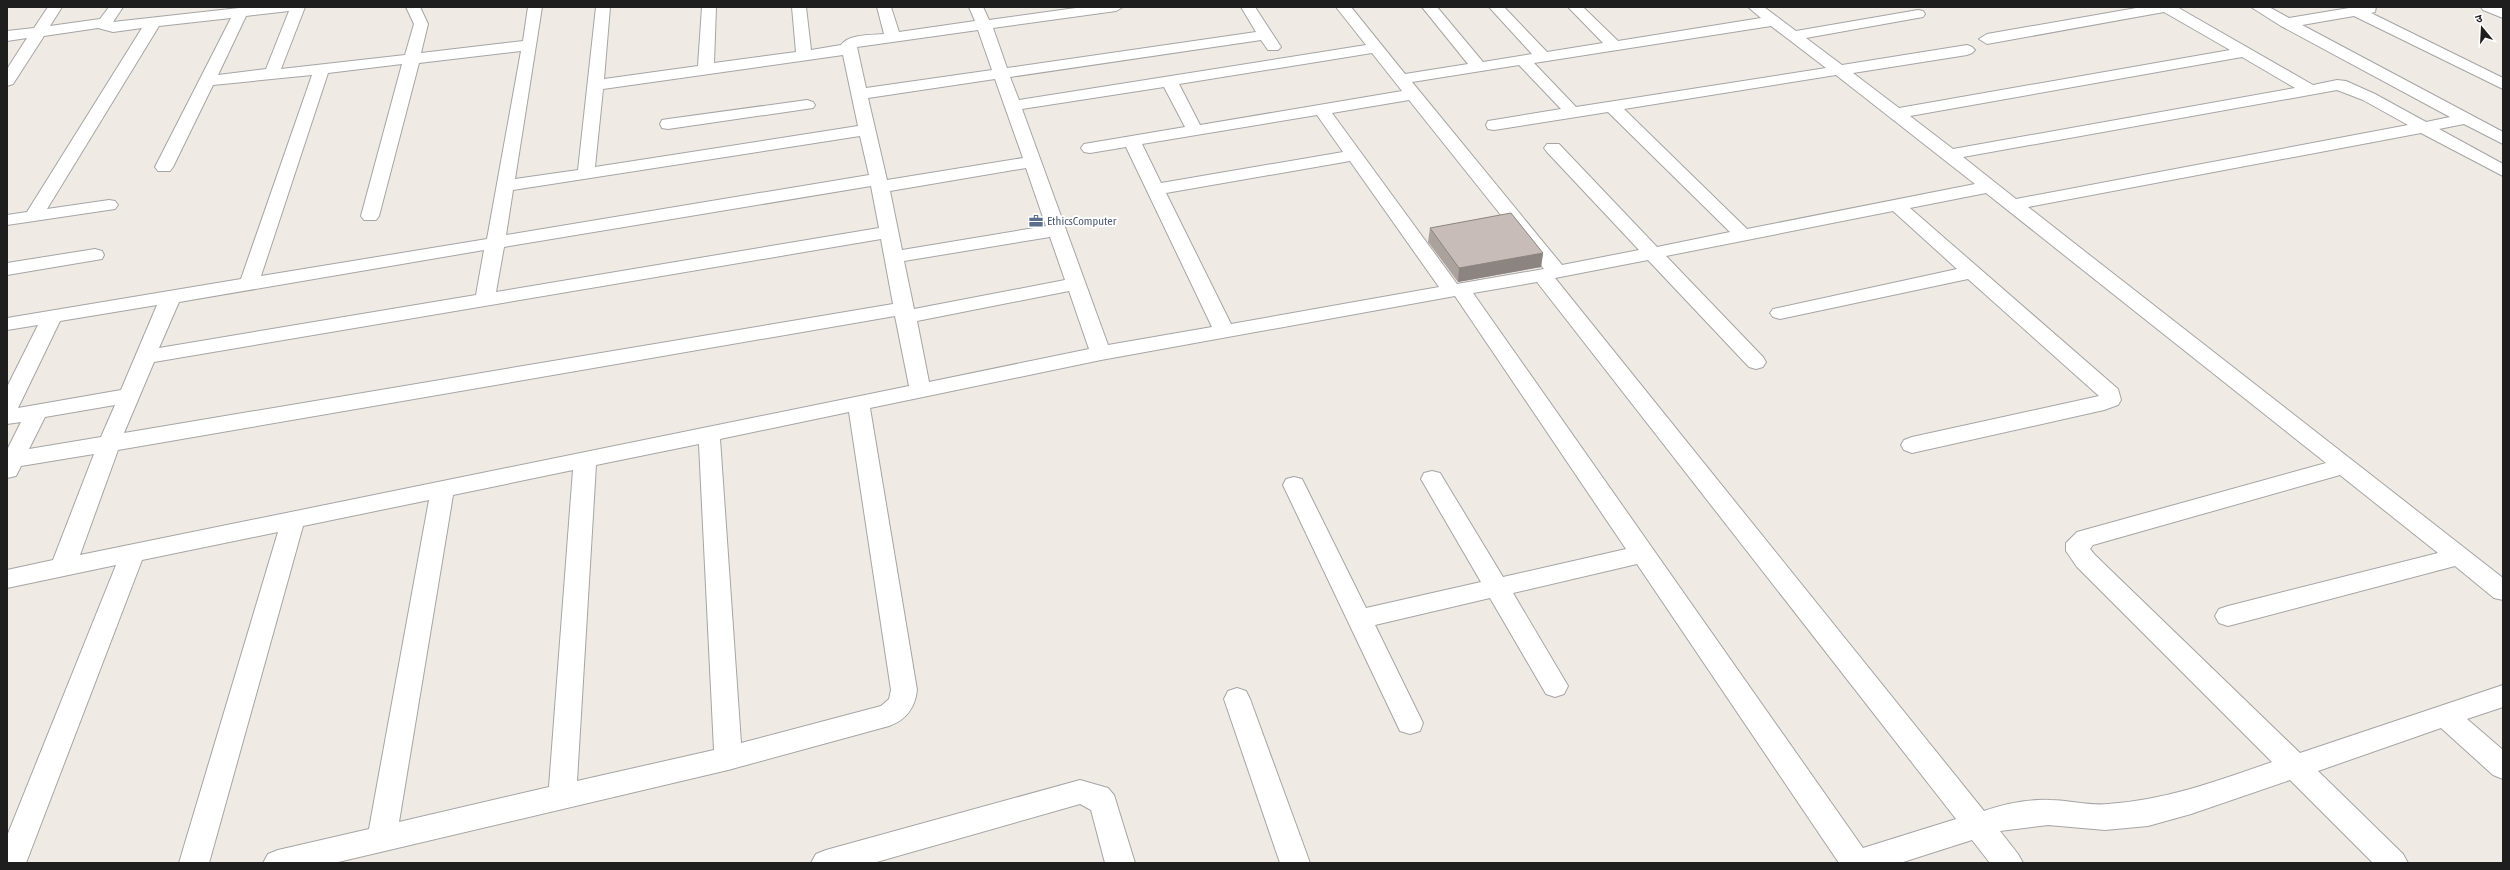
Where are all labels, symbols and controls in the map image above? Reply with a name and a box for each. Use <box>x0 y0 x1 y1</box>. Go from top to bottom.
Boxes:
north arrow <box>2462 8 2502 48</box>
text: उ <box>2474 12 2484 25</box>
office icon: EthicsComputer <box>1028 213 1044 229</box>
place label: EthicsComputer <box>1047 214 1117 228</box>

